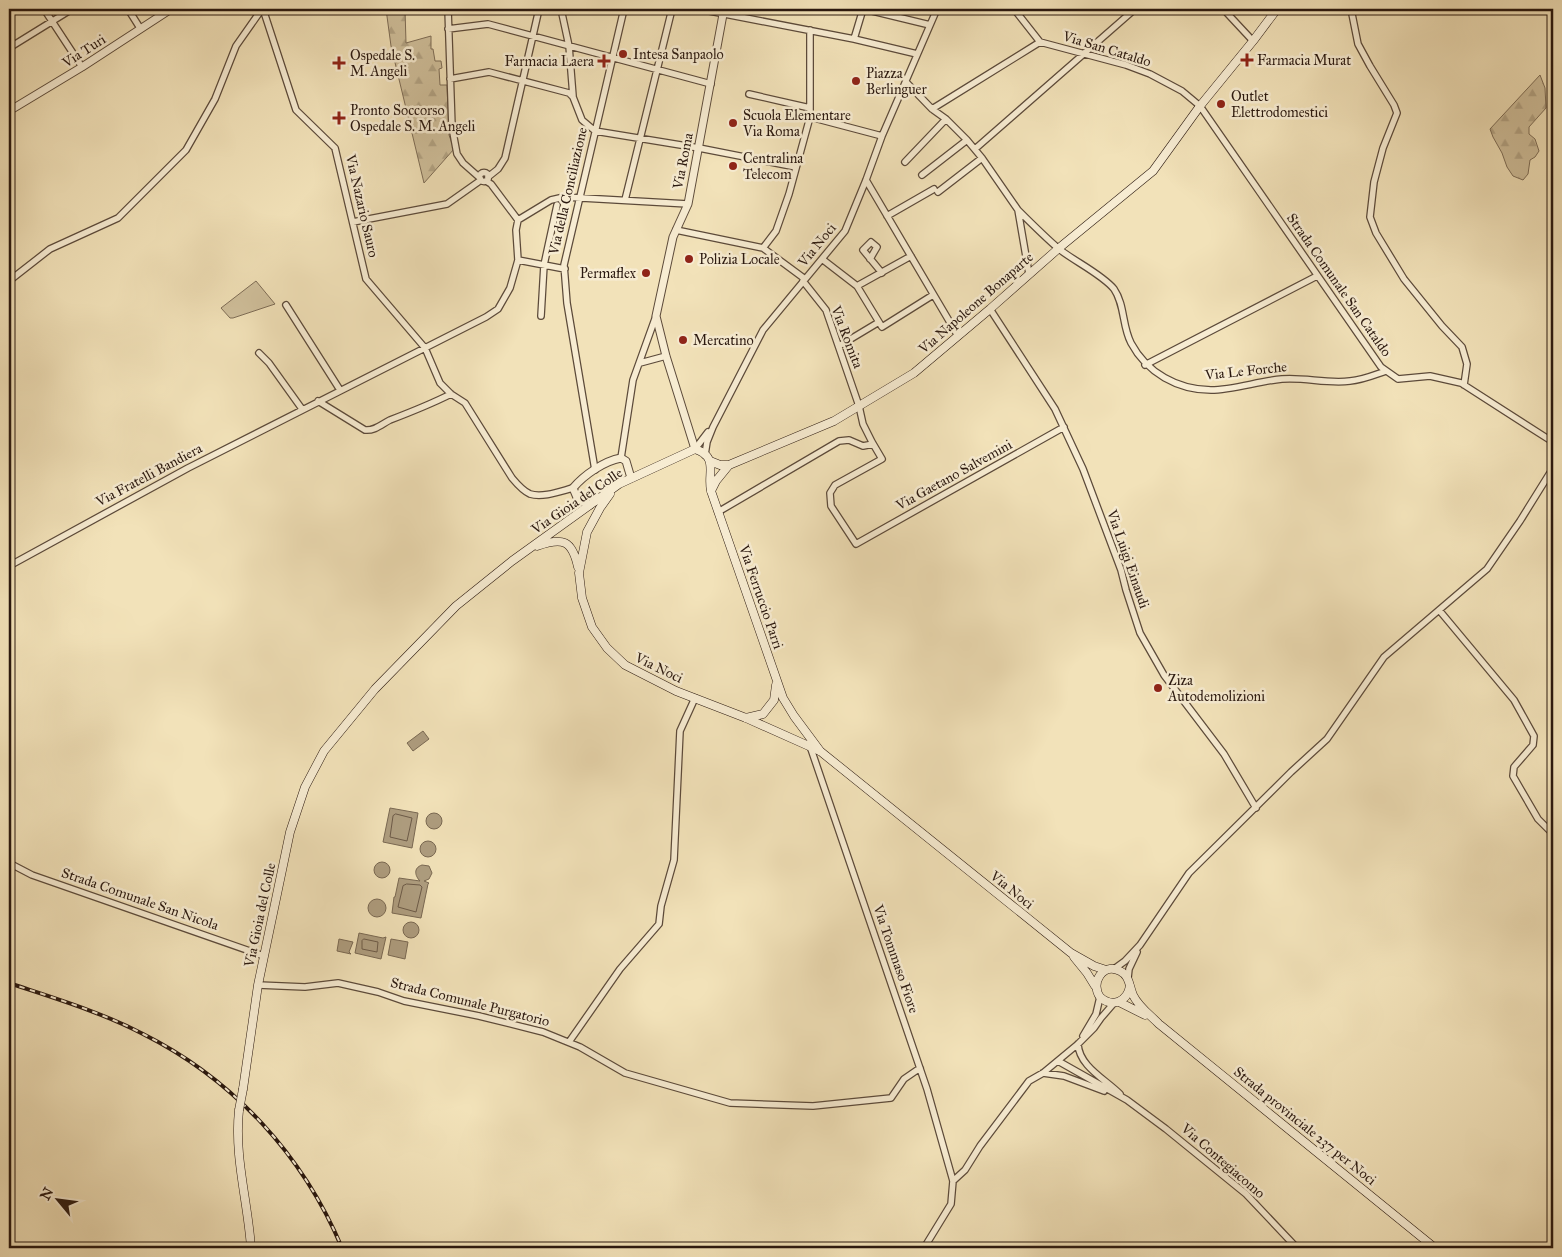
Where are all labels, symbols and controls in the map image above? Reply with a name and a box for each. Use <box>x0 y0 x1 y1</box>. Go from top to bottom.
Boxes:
street label: Via San Cataldo <box>1060 27 1153 70</box>
street label: Via Turi <box>58 31 109 72</box>
place label: Intesa Sanpaolo <box>633 46 724 63</box>
place label: Ospedale S. M. Angeli <box>350 47 415 80</box>
marker: Intesa Sanpaolo <box>617 48 629 60</box>
place label: Farmacia Murat <box>1257 52 1351 69</box>
place label: Farmacia Laera <box>504 53 594 70</box>
marker: Farmacia Murat <box>1241 54 1253 66</box>
marker: Farmacia Laera <box>598 55 610 67</box>
marker: Ospedale S. M. Angeli <box>332 56 346 70</box>
place label: Piazza Berlinguer <box>866 65 927 98</box>
marker: Piazza Berlinguer <box>850 75 862 87</box>
place label: Outlet Elettrodomestici <box>1231 88 1328 121</box>
marker: Outlet Elettrodomestici <box>1215 98 1227 110</box>
place label: Pronto Soccorso Ospedale S. M. Angeli <box>350 102 476 135</box>
place label: Scuola Elementare Via Roma <box>742 107 851 140</box>
marker: Pronto Soccorso Ospedale S. M. Angeli <box>332 111 346 125</box>
marker: Scuola Elementare Via Roma <box>727 117 739 129</box>
street label: Via della Conciliazione <box>545 125 591 257</box>
street label: Via Roma <box>669 131 697 192</box>
place label: Centralina Telecom <box>743 150 803 183</box>
street label: Via Nazario Sauro <box>342 152 382 259</box>
marker: Centralina Telecom <box>727 160 739 172</box>
street label: Strada Comunale San Cataldo <box>1283 210 1395 360</box>
street label: Via Noci <box>794 220 840 271</box>
street label: Via Napoleone Bonaparte <box>915 249 1037 358</box>
place label: Polizia Locale <box>699 251 780 268</box>
marker: Polizia Locale <box>683 253 695 265</box>
place label: Permaflex <box>580 265 637 282</box>
marker: Permaflex <box>640 267 652 279</box>
street label: Via Romita <box>827 302 867 371</box>
place label: Mercatino <box>693 332 754 349</box>
marker: Mercatino <box>677 334 689 346</box>
street label: Via Le Forche <box>1203 358 1288 384</box>
street label: Via Gaetano Salvemini <box>892 436 1015 514</box>
street label: Via Fratelli Bandiera <box>92 440 205 511</box>
street label: Via Gioia del Colle <box>527 464 626 538</box>
street label: Via Luigi Einaudi <box>1103 506 1153 611</box>
street label: Via Ferruccio Parri <box>735 542 787 651</box>
street label: Via Noci <box>631 649 686 687</box>
place label: Ziza Autodemolizioni <box>1167 672 1265 705</box>
marker: Ziza Autodemolizioni <box>1152 682 1164 694</box>
street label: Via Gioia del Colle <box>240 861 279 970</box>
street label: Strada Comunale San Nicola <box>59 864 221 934</box>
street label: Via Noci <box>986 867 1037 913</box>
street label: Via Tommaso Fiore <box>869 901 923 1016</box>
street label: Strada Comunale Purgatorio <box>389 974 551 1030</box>
street label: Strada provinciale 237 per Noci <box>1230 1063 1380 1189</box>
street label: Via Contegiacomo <box>1177 1119 1268 1202</box>
north arrow <box>32 1174 82 1224</box>
text: N <box>37 1185 57 1203</box>

